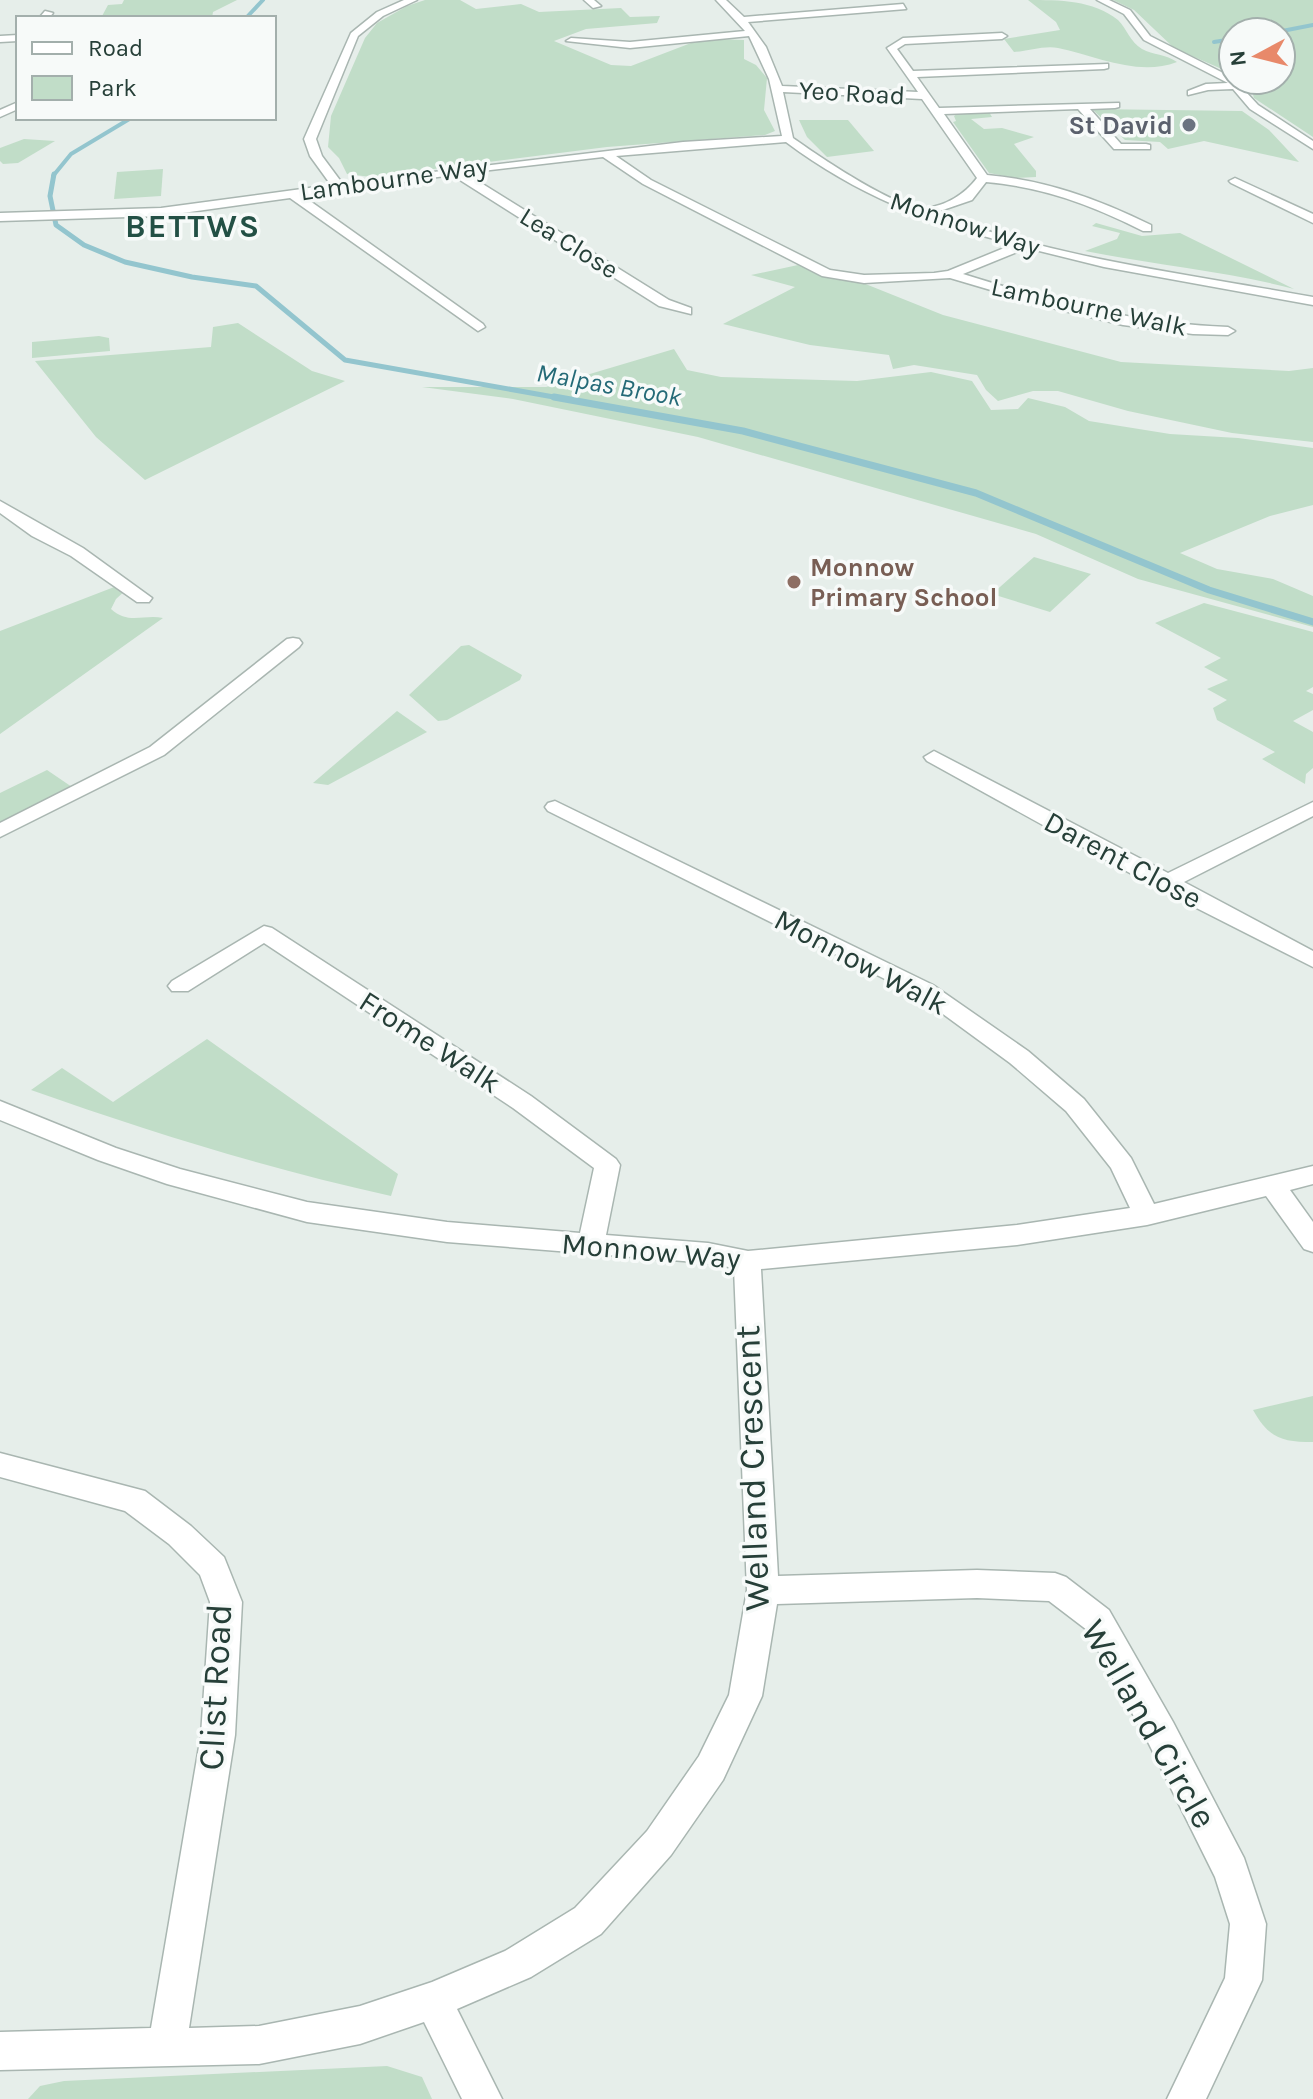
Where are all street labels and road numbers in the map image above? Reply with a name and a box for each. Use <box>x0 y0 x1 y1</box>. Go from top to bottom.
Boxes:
street label: Yeo Road <box>798 75 906 111</box>
street label: Lambourne Way <box>298 150 490 208</box>
street label: Monnow Way <box>886 185 1044 263</box>
street label: Lea Close <box>514 201 624 285</box>
street label: Lambourne Walk <box>988 271 1190 343</box>
street label: Darent Close <box>1038 803 1208 917</box>
street label: Monnow Walk <box>768 901 954 1023</box>
street label: Frome Walk <box>353 983 507 1101</box>
street label: Monnow Way <box>560 1225 742 1277</box>
street label: Welland Crescent <box>726 1324 778 1612</box>
street label: Clist Road <box>190 1603 240 1771</box>
street label: Welland Circle <box>1072 1612 1226 1836</box>

